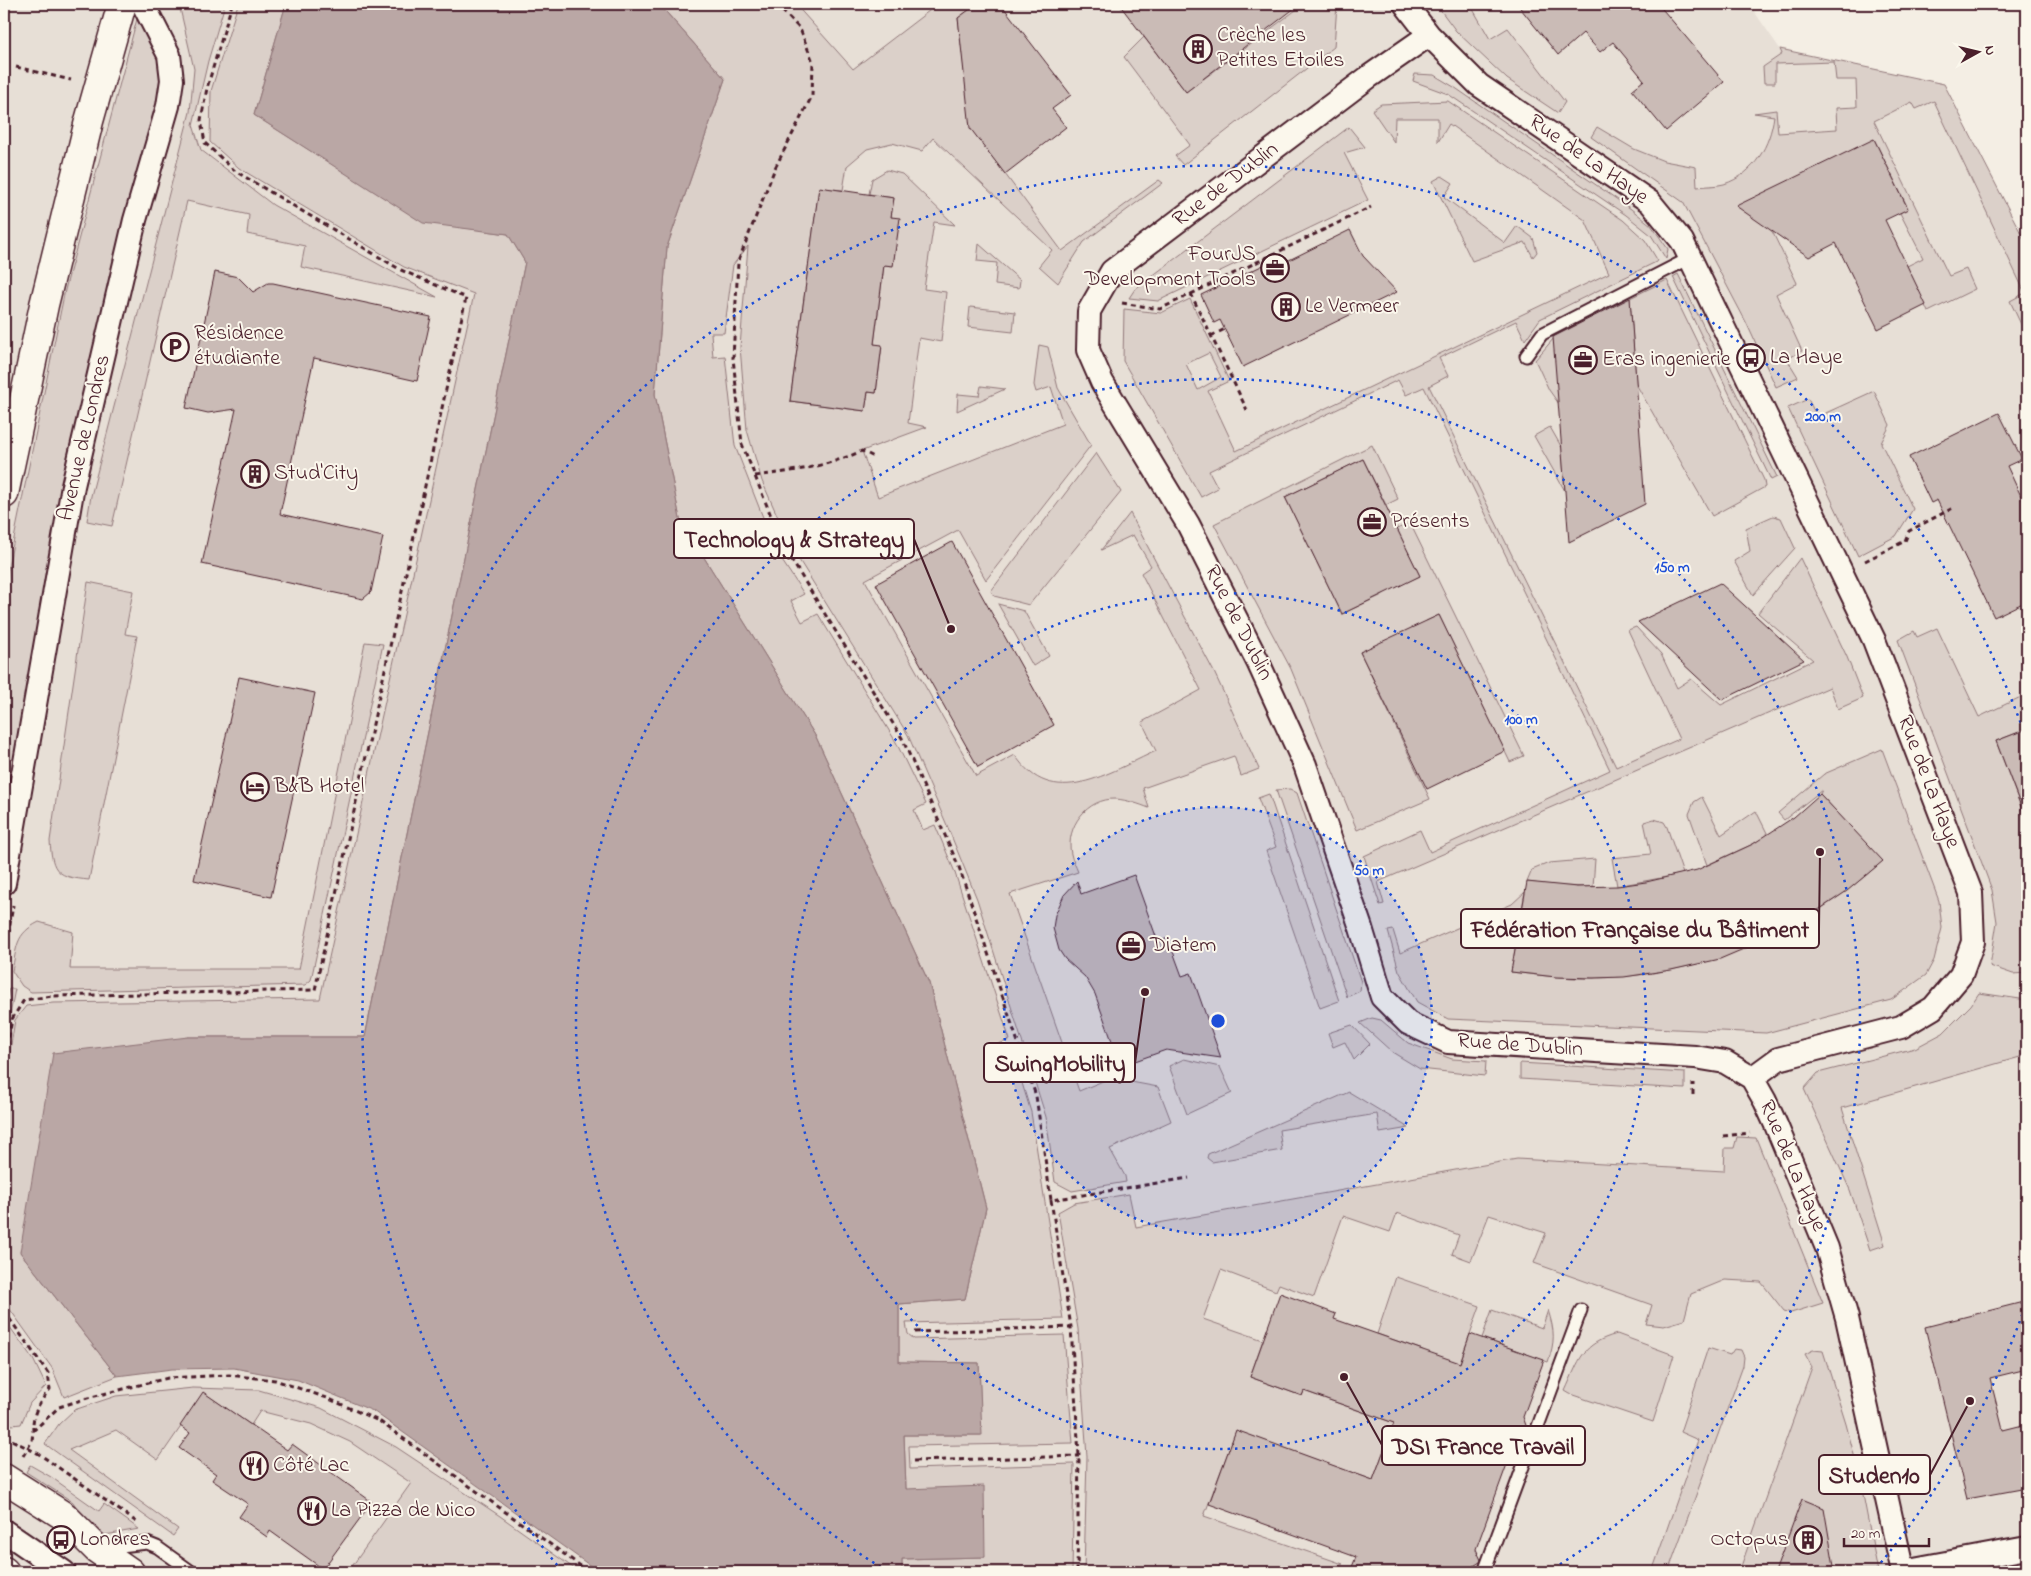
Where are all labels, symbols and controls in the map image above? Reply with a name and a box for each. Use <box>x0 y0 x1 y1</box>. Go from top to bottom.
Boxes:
place label: Crèche les Petites Etoiles <box>1217 20 1344 77</box>
north arrow <box>1954 28 2004 78</box>
building icon: Crèche les Petites Etoiles <box>1183 34 1213 64</box>
text: N <box>1978 44 2000 57</box>
street label: Rue de La Haye <box>1521 107 1655 214</box>
street label: Rue de Dublin <box>1166 134 1286 236</box>
place label: FourJS Development Tools <box>1083 239 1256 296</box>
office icon: FourJS Development Tools <box>1260 253 1290 283</box>
place label: Le Vermeer <box>1305 291 1399 323</box>
building icon: Le Vermeer <box>1271 292 1301 322</box>
place label: Résidence étudiante <box>194 318 284 375</box>
parking icon: Résidence étudiante <box>160 332 190 362</box>
place label: La Haye <box>1770 342 1842 375</box>
bus stop icon: La Haye <box>1736 343 1766 373</box>
place label: Eras ingenierie <box>1602 344 1731 377</box>
office icon: Eras ingenierie <box>1568 345 1598 375</box>
street label: Avenue de Londres <box>50 352 120 524</box>
text: 200 m <box>1804 406 1841 428</box>
place label: Stud'City <box>274 458 358 491</box>
building icon: Stud'City <box>240 459 270 489</box>
place label: Présents <box>1391 506 1470 538</box>
office icon: Présents <box>1357 507 1387 537</box>
callout: Technology & Strategy <box>674 519 914 558</box>
text: Technology & Strategy <box>684 524 904 560</box>
text: 150 m <box>1654 557 1690 579</box>
street label: Rue de Dublin <box>1195 560 1281 686</box>
text: 100 m <box>1504 709 1538 731</box>
street label: Rue de La Haye <box>1887 711 1968 854</box>
place label: B&B Hotel <box>273 771 364 803</box>
hotel icon: B&B Hotel <box>240 772 270 802</box>
text: 50 m <box>1354 860 1385 882</box>
callout: Fédération Française du Bâtiment <box>1461 909 1819 948</box>
text: Fédération Française du Bâtiment <box>1470 914 1810 949</box>
place label: Diatem <box>1149 930 1216 962</box>
office icon: Diatem <box>1116 931 1146 961</box>
centre of rings <box>1209 1012 1227 1030</box>
street label: Rue de Dublin <box>1456 1026 1584 1066</box>
callout: SwingMobility <box>984 1043 1135 1082</box>
text: SwingMobility <box>994 1048 1126 1084</box>
street label: Rue de La Haye <box>1749 1095 1834 1237</box>
callout: DSI France Travail <box>1382 1426 1585 1465</box>
text: DSI France Travail <box>1391 1431 1574 1466</box>
place label: Côté Lac <box>273 1450 349 1482</box>
restaurant icon: Côté Lac <box>239 1451 269 1481</box>
callout: Studen10 <box>1819 1455 1930 1494</box>
text: Studen10 <box>1828 1460 1920 1495</box>
place label: La Pizza de Nico <box>331 1495 475 1527</box>
restaurant icon: La Pizza de Nico <box>297 1496 327 1526</box>
scale bar <box>1844 1516 1928 1548</box>
text: 20 m <box>1851 1523 1881 1545</box>
place label: Londres <box>80 1524 151 1556</box>
place label: Octopus <box>1710 1524 1789 1556</box>
bus stop icon: Londres <box>46 1525 76 1555</box>
building icon: Octopus <box>1793 1525 1823 1555</box>

